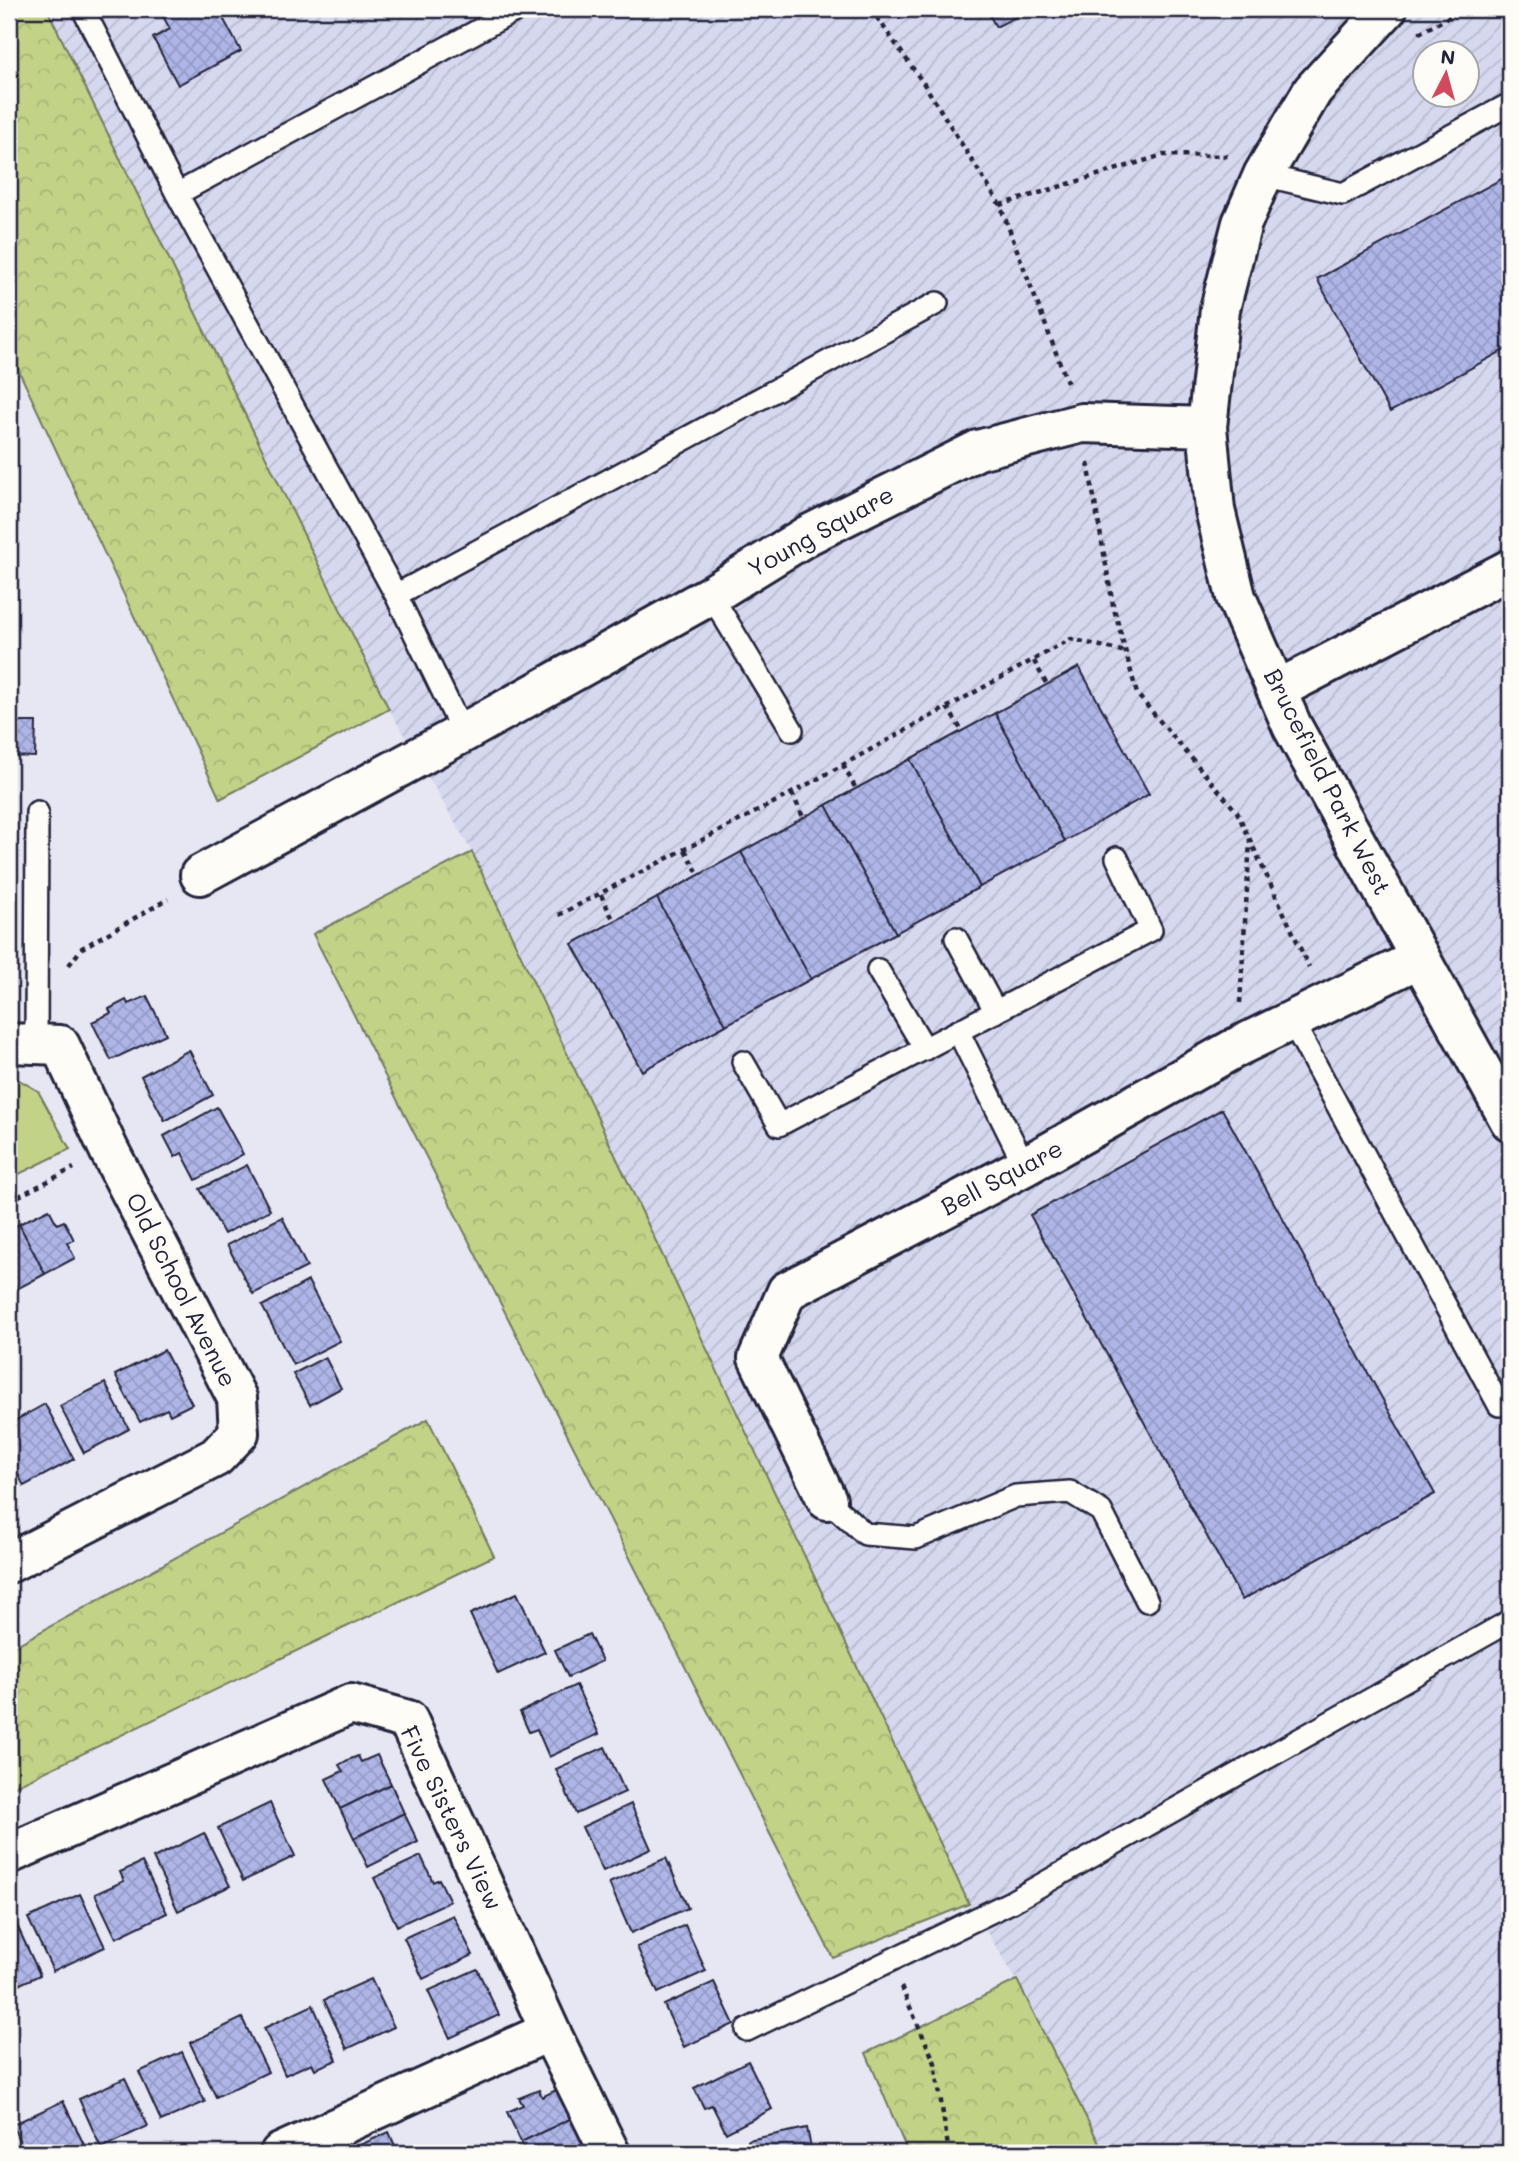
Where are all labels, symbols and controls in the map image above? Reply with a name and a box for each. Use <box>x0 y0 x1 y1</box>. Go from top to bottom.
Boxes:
north arrow <box>1410 38 1480 108</box>
text: N <box>1439 43 1456 70</box>
street label: Young Square <box>742 478 899 583</box>
street label: Brucefield Park West <box>1258 663 1399 900</box>
street label: Bell Square <box>935 1132 1067 1222</box>
street label: Old School Avenue <box>120 1187 245 1392</box>
street label: Five Sisters View <box>394 1720 510 1915</box>

